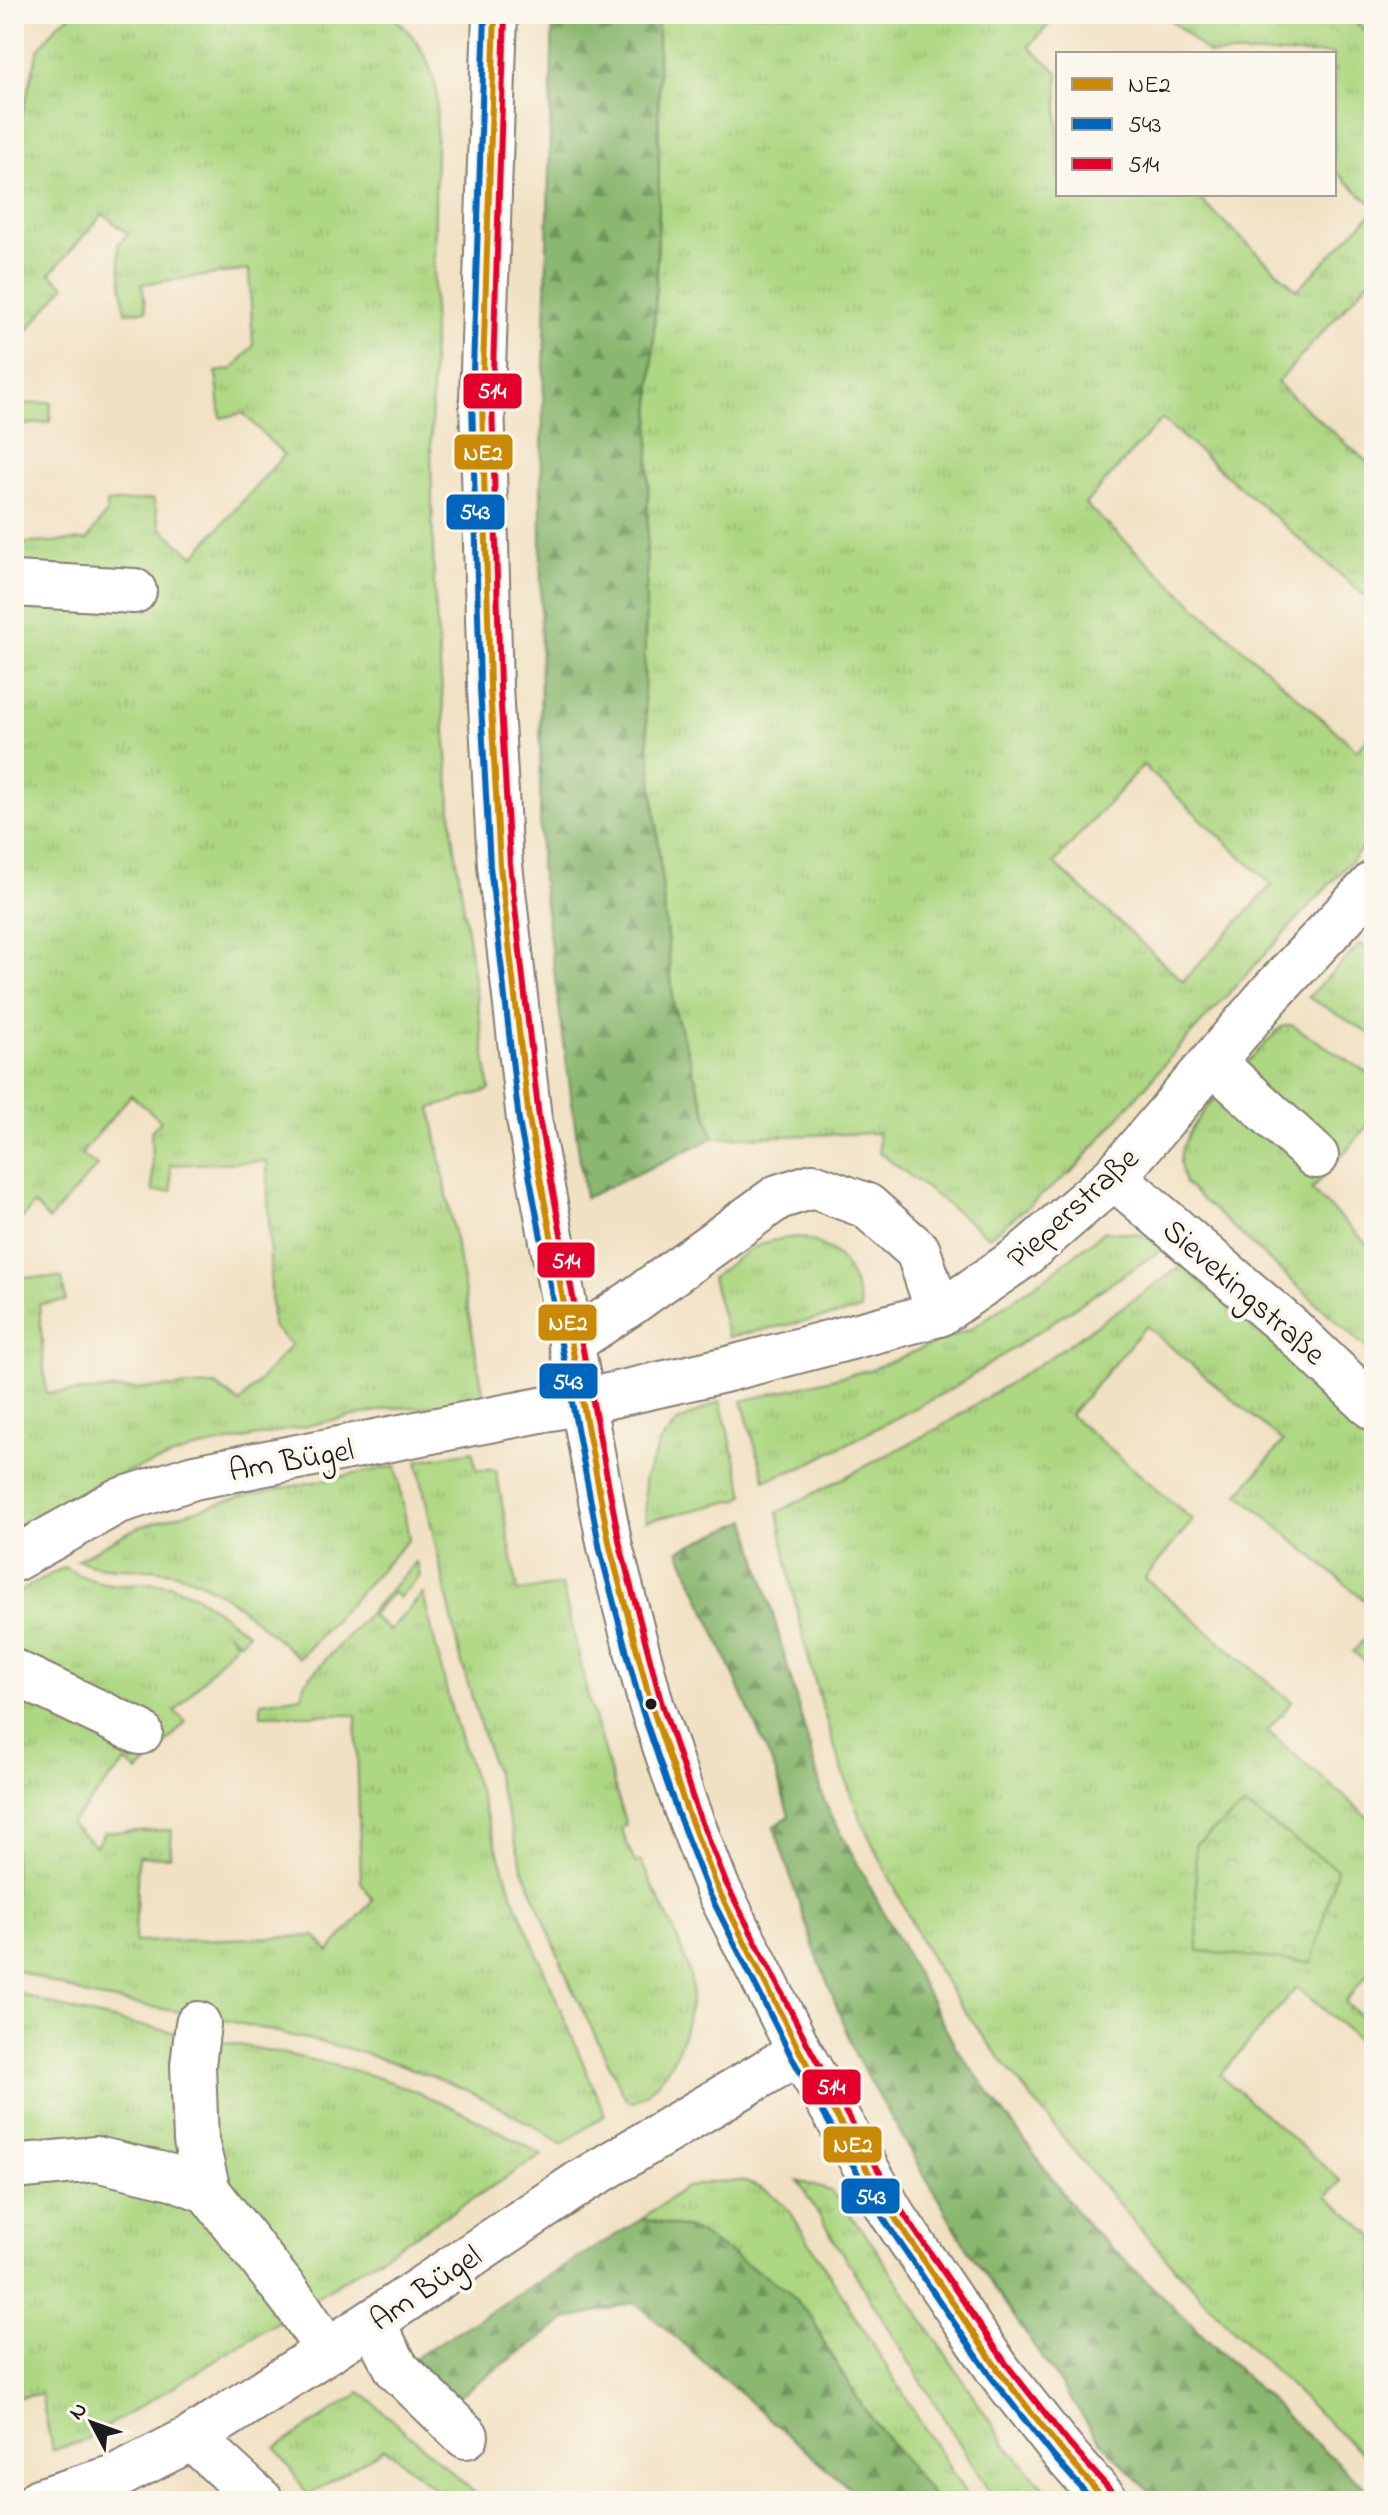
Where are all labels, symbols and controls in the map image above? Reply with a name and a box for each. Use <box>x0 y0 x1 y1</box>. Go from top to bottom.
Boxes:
legend <box>1056 52 1336 196</box>
text: NE2 <box>1128 69 1171 104</box>
text: 543 <box>1128 109 1162 144</box>
text: 514 <box>1128 149 1159 184</box>
line badge: 514 <box>462 372 523 410</box>
text: 514 <box>478 377 507 409</box>
line badge: NE2 <box>453 433 514 471</box>
text: NE2 <box>463 439 503 471</box>
line badge: 543 <box>445 493 506 531</box>
text: 543 <box>460 498 490 530</box>
street label: Pieperstraße <box>998 1137 1151 1282</box>
street label: Sievekingstraße <box>1150 1209 1335 1379</box>
line badge: 514 <box>536 1241 596 1279</box>
text: 514 <box>552 1247 581 1279</box>
line badge: NE2 <box>537 1303 598 1342</box>
text: NE2 <box>548 1309 588 1341</box>
line badge: 543 <box>538 1362 599 1400</box>
text: 543 <box>553 1368 583 1400</box>
street label: Am Bügel <box>225 1428 358 1497</box>
unlabelled marker <box>643 1696 659 1712</box>
line badge: 514 <box>801 2068 862 2106</box>
text: 514 <box>817 2073 846 2105</box>
line badge: NE2 <box>822 2125 883 2164</box>
text: NE2 <box>833 2131 873 2163</box>
line badge: 543 <box>840 2177 901 2215</box>
text: 543 <box>856 2183 886 2215</box>
street label: Am Bügel <box>361 2235 492 2345</box>
north arrow <box>52 2383 132 2463</box>
text: N <box>62 2396 96 2428</box>

